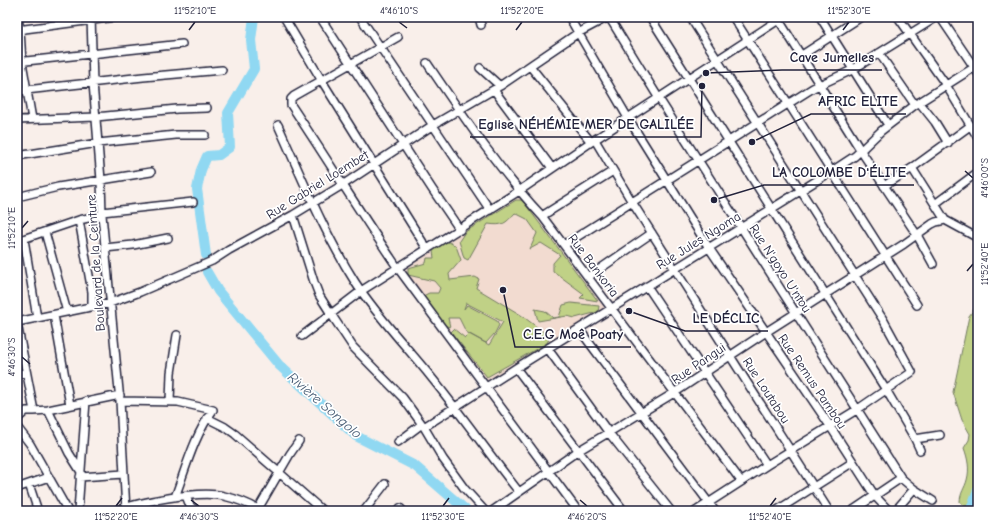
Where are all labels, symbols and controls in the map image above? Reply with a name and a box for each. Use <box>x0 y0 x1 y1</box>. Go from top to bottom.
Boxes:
text: 11°52'10"E <box>174 5 216 17</box>
text: 4°46'10"S <box>380 5 418 17</box>
text: 11°52'20"E <box>500 5 544 17</box>
text: 11°52'30"E <box>828 5 870 17</box>
callout: Cave Jumelles <box>782 44 882 70</box>
text: Cave Jumelles <box>790 49 874 66</box>
callout: AFRIC ELITE <box>811 88 906 114</box>
text: AFRIC ELITE <box>818 93 898 110</box>
callout: Eglise NÉHÉMIE MER DE GALILÉE <box>470 111 701 137</box>
text: Eglise NÉHÉMIE MER DE GALILÉE <box>478 116 694 133</box>
street label: Rue Gabriel Loembet <box>263 146 372 222</box>
text: 4°46'00"S <box>979 158 991 198</box>
callout: LA COLOMBE D'ÉLITE <box>764 159 914 185</box>
text: LA COLOMBE D'ÉLITE <box>772 164 907 181</box>
street label: Boulevard de la Ceinture <box>83 194 108 332</box>
text: 11°52'10"E <box>6 207 18 249</box>
street label: Rue Jules Ngoma <box>653 208 743 272</box>
street label: Rue N'goyo U'ntou <box>746 221 815 315</box>
street label: Rue Bankoria <box>565 231 622 300</box>
text: 11°52'40"E <box>979 243 991 285</box>
callout: LE DÉCLIC <box>685 305 768 331</box>
text: LE DÉCLIC <box>693 310 760 327</box>
callout: C.E.G Moê Poaty <box>515 321 631 347</box>
text: C.E.G Moê Poaty <box>523 326 624 343</box>
street label: Rue Remus Pambou <box>775 331 850 432</box>
text: 4°46'30"S <box>6 337 18 376</box>
street label: Rue Pangui <box>668 340 728 387</box>
street label: Rue Loutabou <box>740 354 793 426</box>
water label: Rivière Songolo <box>284 369 365 442</box>
text: 11°52'20"E <box>94 511 138 523</box>
text: 4°46'30"S <box>180 511 219 523</box>
text: 11°52'30"E <box>422 511 464 523</box>
text: 4°46'20"S <box>567 511 607 523</box>
text: 11°52'40"E <box>749 511 791 523</box>

